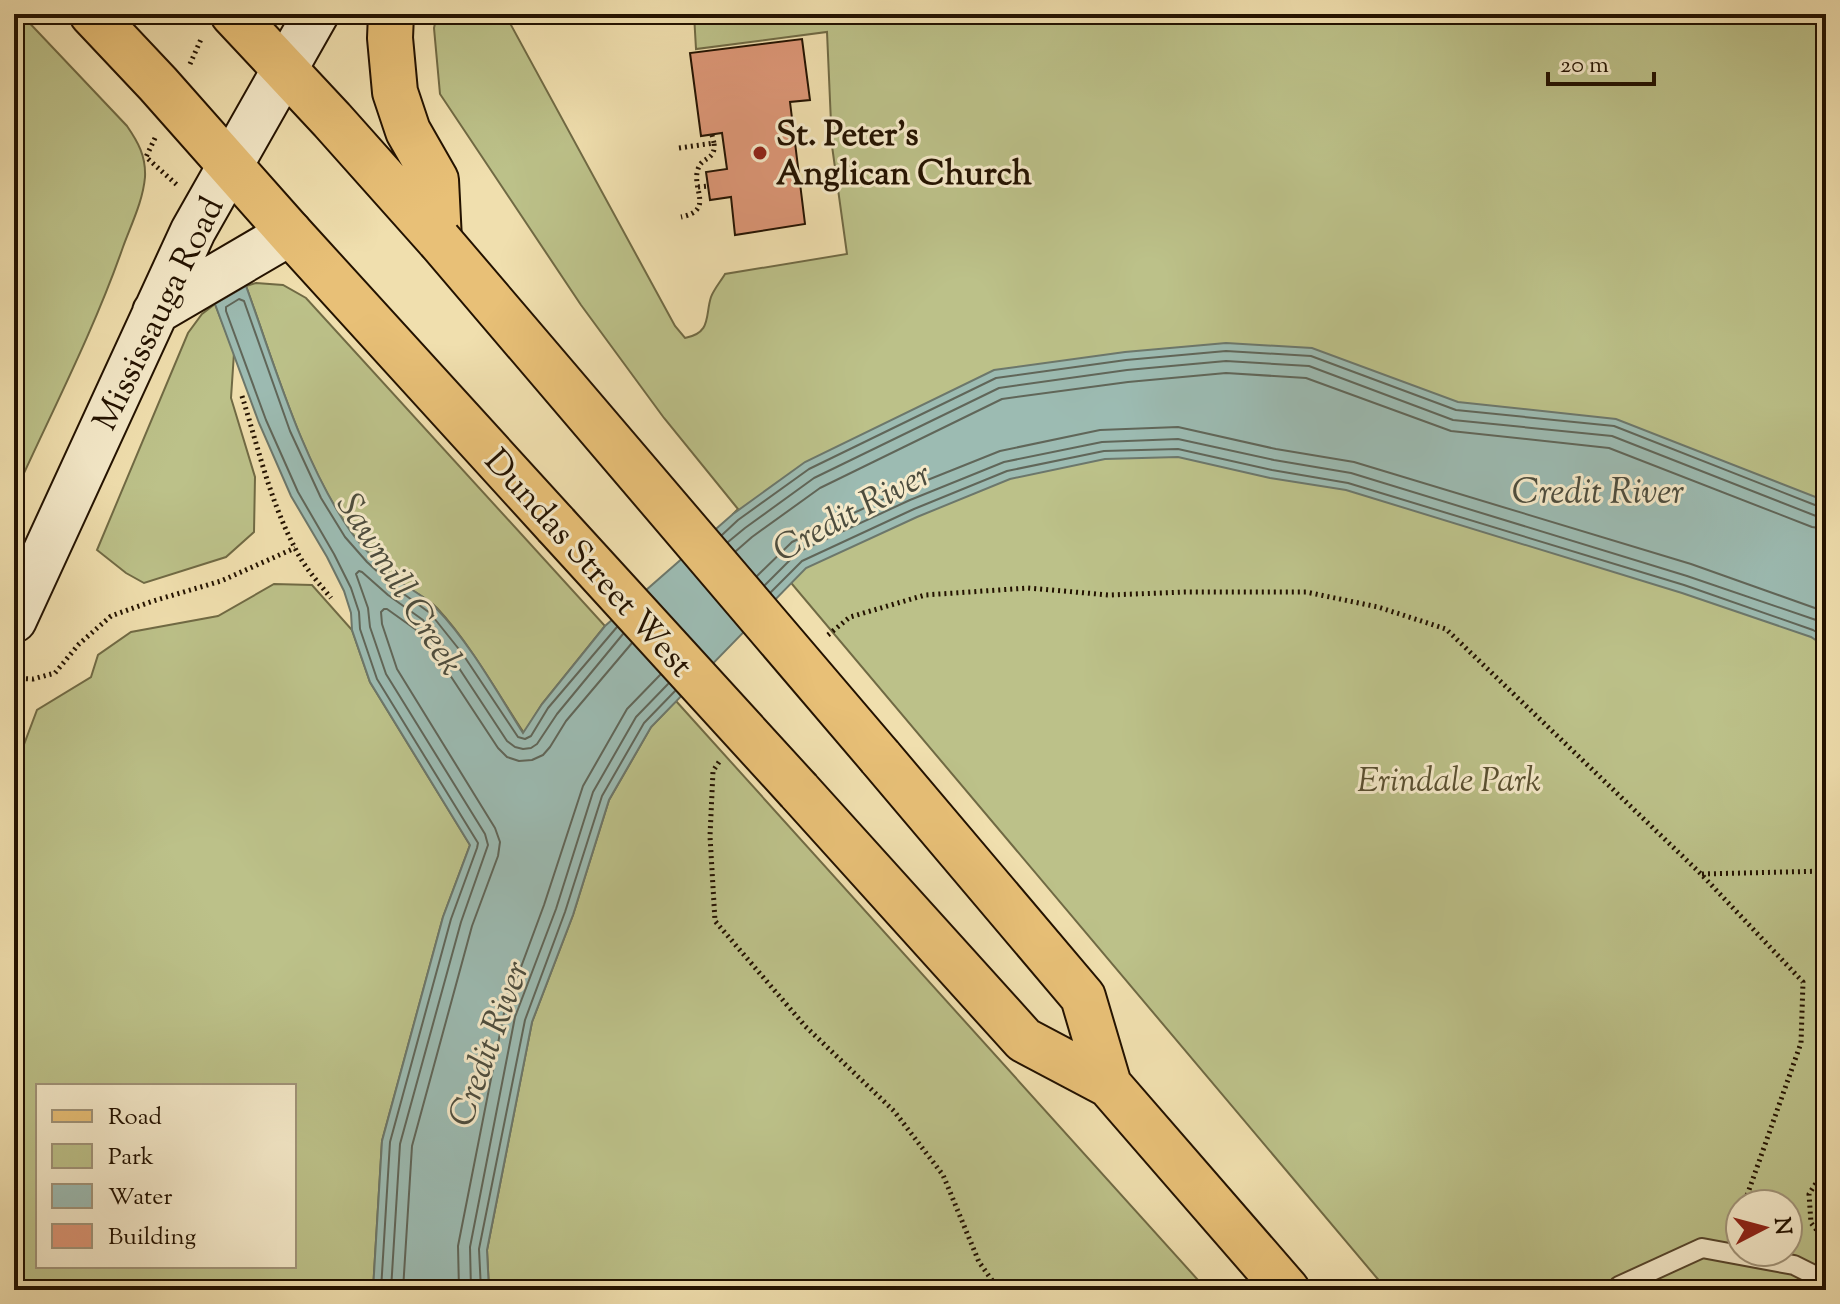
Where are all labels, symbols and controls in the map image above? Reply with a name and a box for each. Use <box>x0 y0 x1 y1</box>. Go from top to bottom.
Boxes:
scale bar <box>1548 36 1654 86</box>
text: 20 m <box>1560 49 1609 83</box>
place label: St. Peter's Anglican Church <box>776 112 1032 200</box>
marker: St. Peter's Anglican Church <box>751 144 769 162</box>
street label: Mississauga Road <box>82 189 238 440</box>
street label: Dundas Street West <box>471 439 704 690</box>
water label: Credit River <box>765 450 942 577</box>
water label: Credit River <box>1512 468 1685 520</box>
water label: Sawmill Creek <box>322 484 475 686</box>
park label: Erindale Park <box>1357 758 1541 807</box>
water label: Credit River <box>437 954 545 1134</box>
legend <box>36 1084 296 1268</box>
text: Road <box>108 1101 162 1135</box>
text: Park <box>108 1141 154 1175</box>
text: Water <box>108 1181 172 1215</box>
north arrow <box>1724 1188 1804 1268</box>
text: N <box>1764 1216 1798 1237</box>
text: Building <box>108 1221 197 1255</box>

